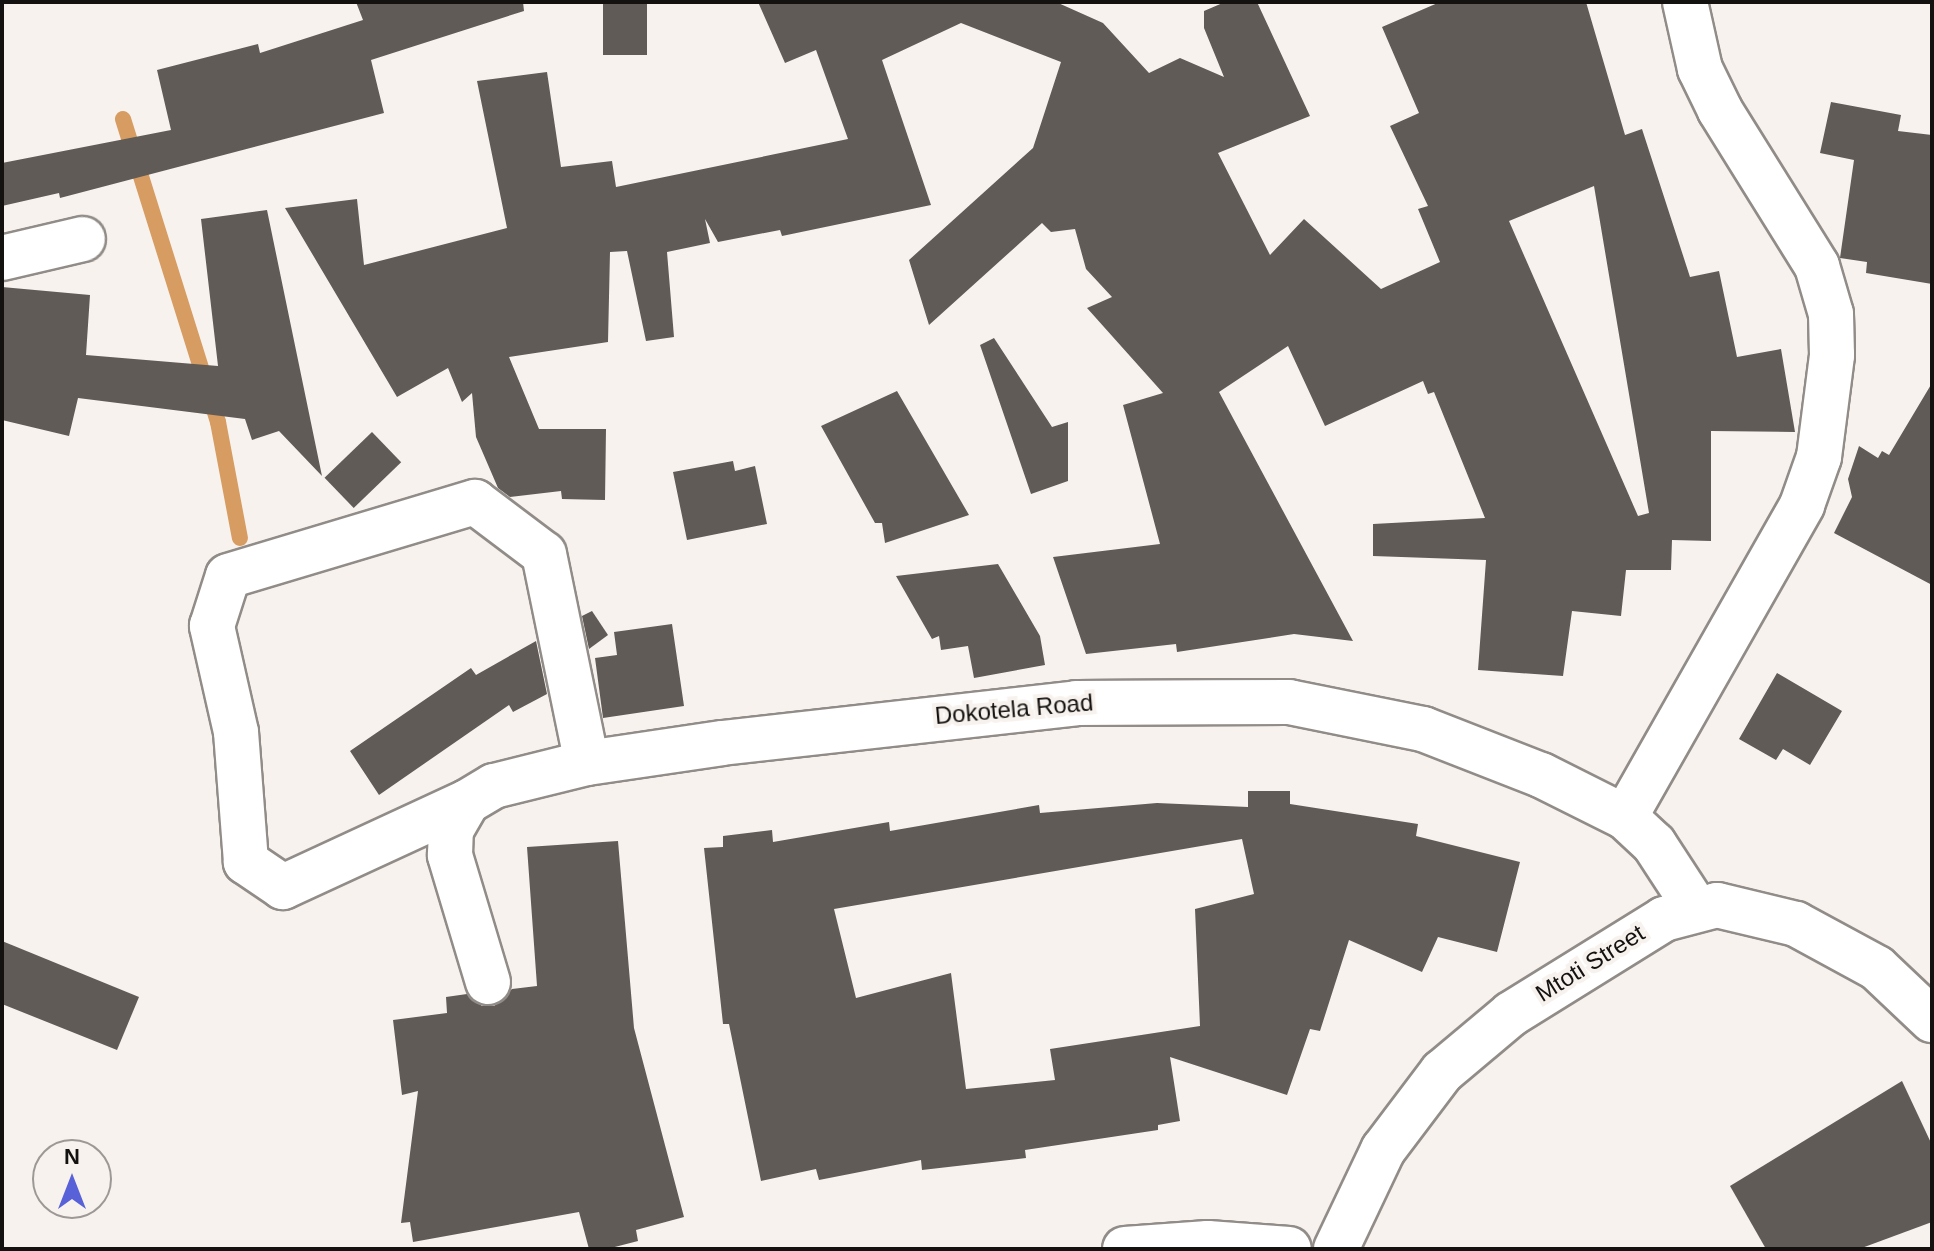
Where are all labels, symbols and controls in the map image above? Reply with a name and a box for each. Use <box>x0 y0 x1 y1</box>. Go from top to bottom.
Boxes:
street label: Dokotela Road <box>934 688 1094 730</box>
street label: Mtoti Street <box>1530 918 1650 1008</box>
north arrow <box>32 1139 112 1219</box>
text: N <box>64 1144 80 1169</box>

